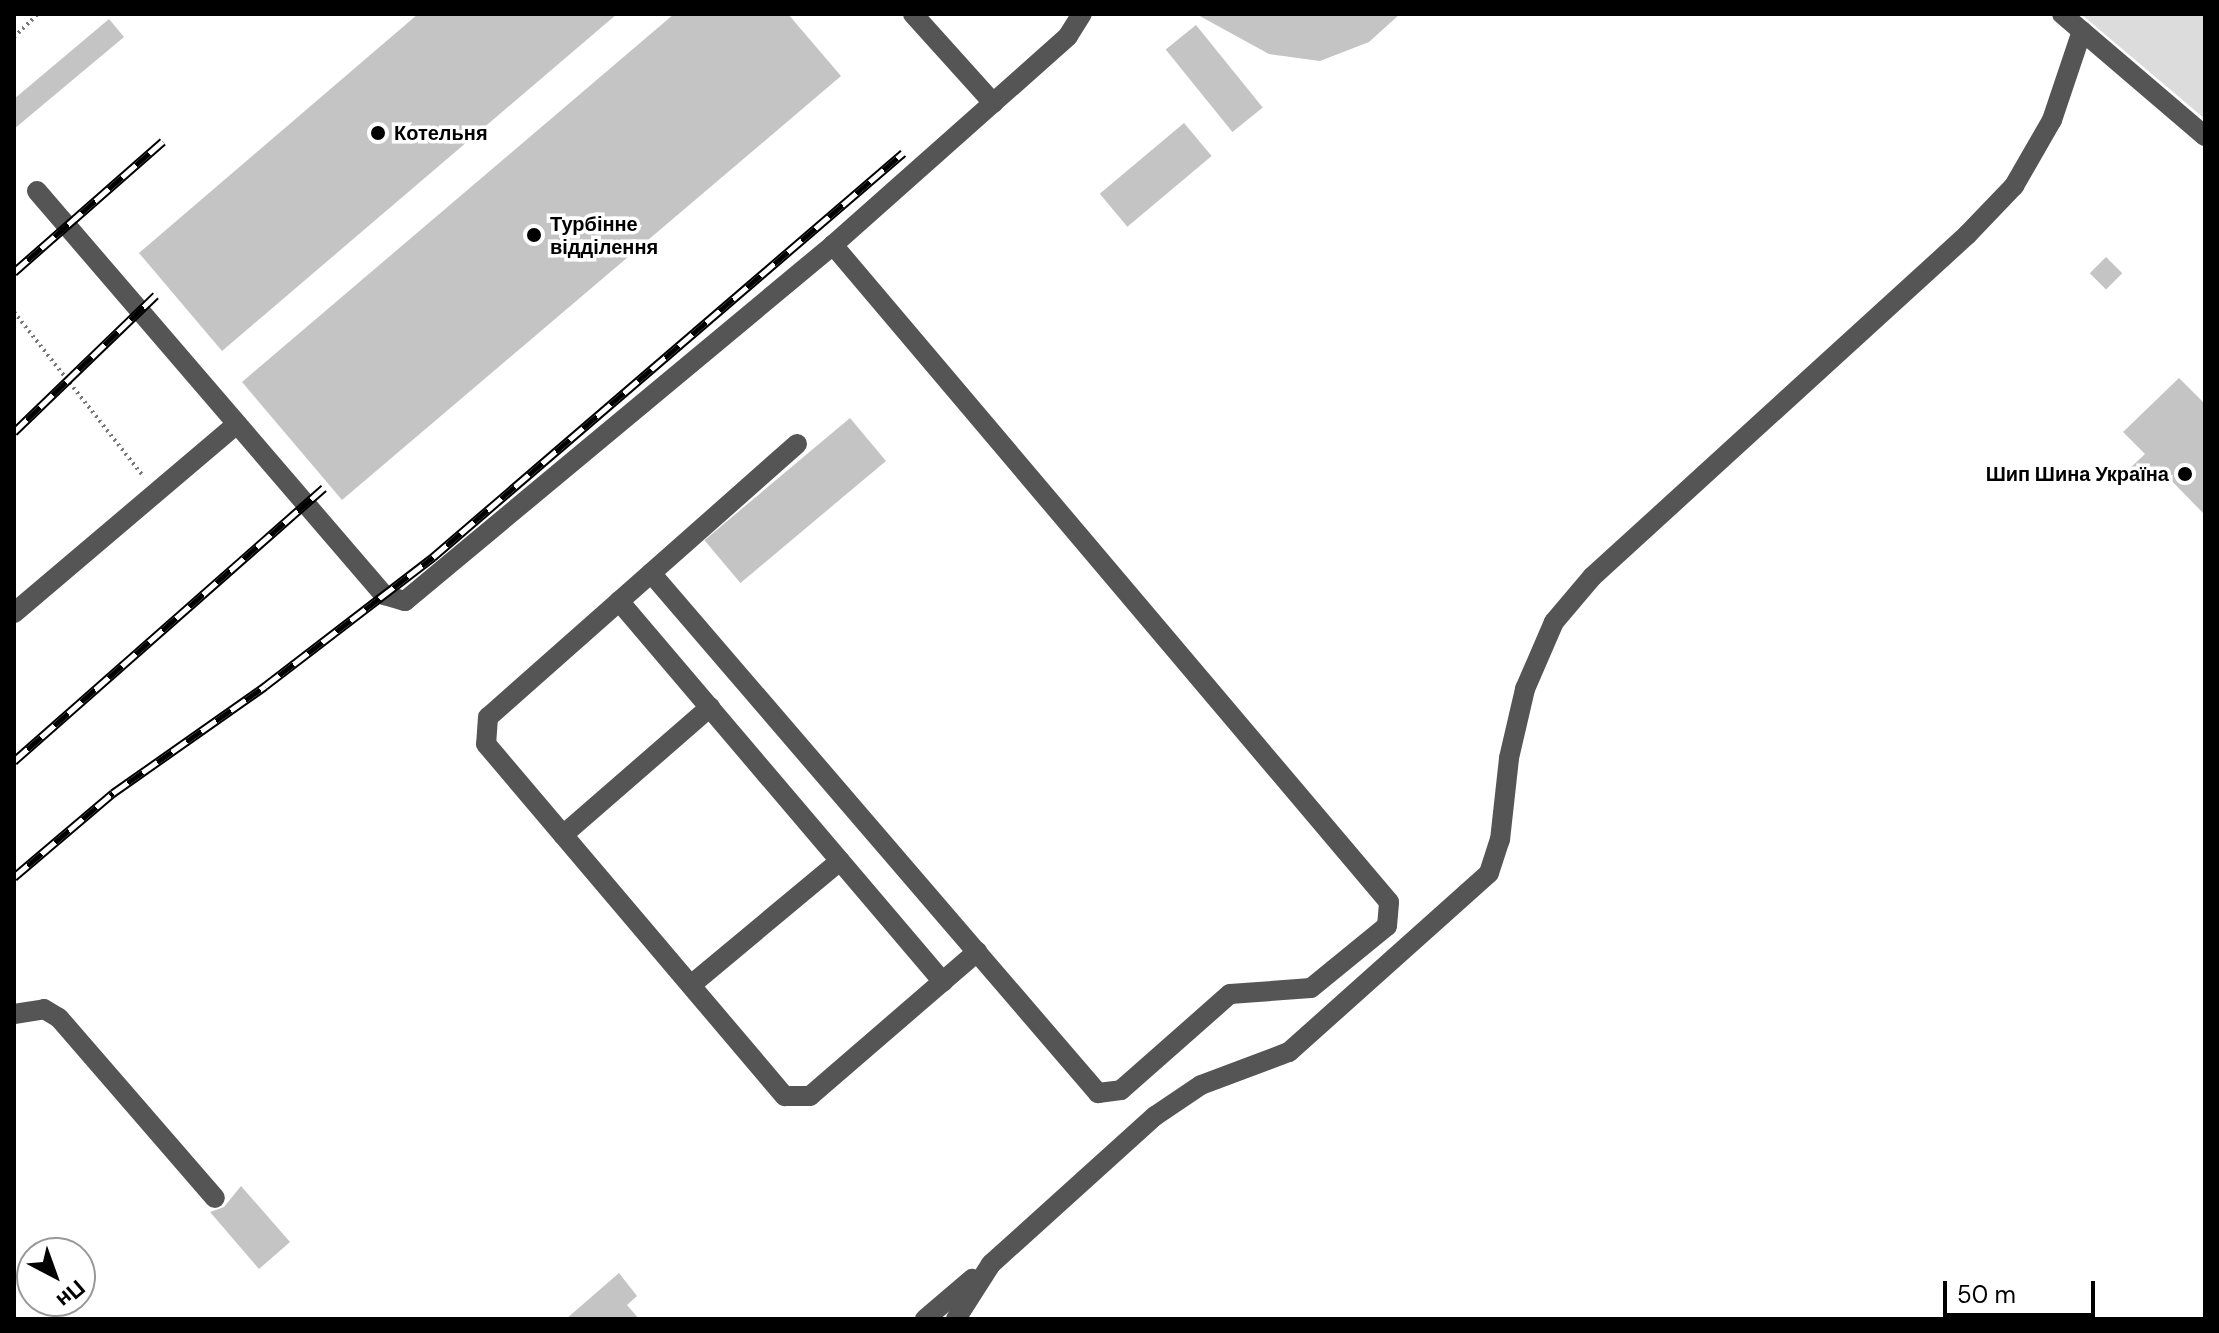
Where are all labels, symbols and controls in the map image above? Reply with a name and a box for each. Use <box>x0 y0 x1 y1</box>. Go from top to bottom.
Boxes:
place label: Котельня <box>394 121 488 145</box>
marker: Котельня <box>369 124 387 142</box>
place label: Турбінне відділення <box>550 212 658 259</box>
marker: Турбінне відділення <box>525 226 543 244</box>
place label: Шип Шина Україна <box>1986 462 2169 486</box>
marker: Шип Шина Україна <box>2176 465 2194 483</box>
north arrow <box>16 1237 96 1317</box>
scale bar <box>1947 1265 2099 1315</box>
text: Пн <box>50 1273 91 1314</box>
text: 50 m <box>1957 1279 2016 1310</box>

